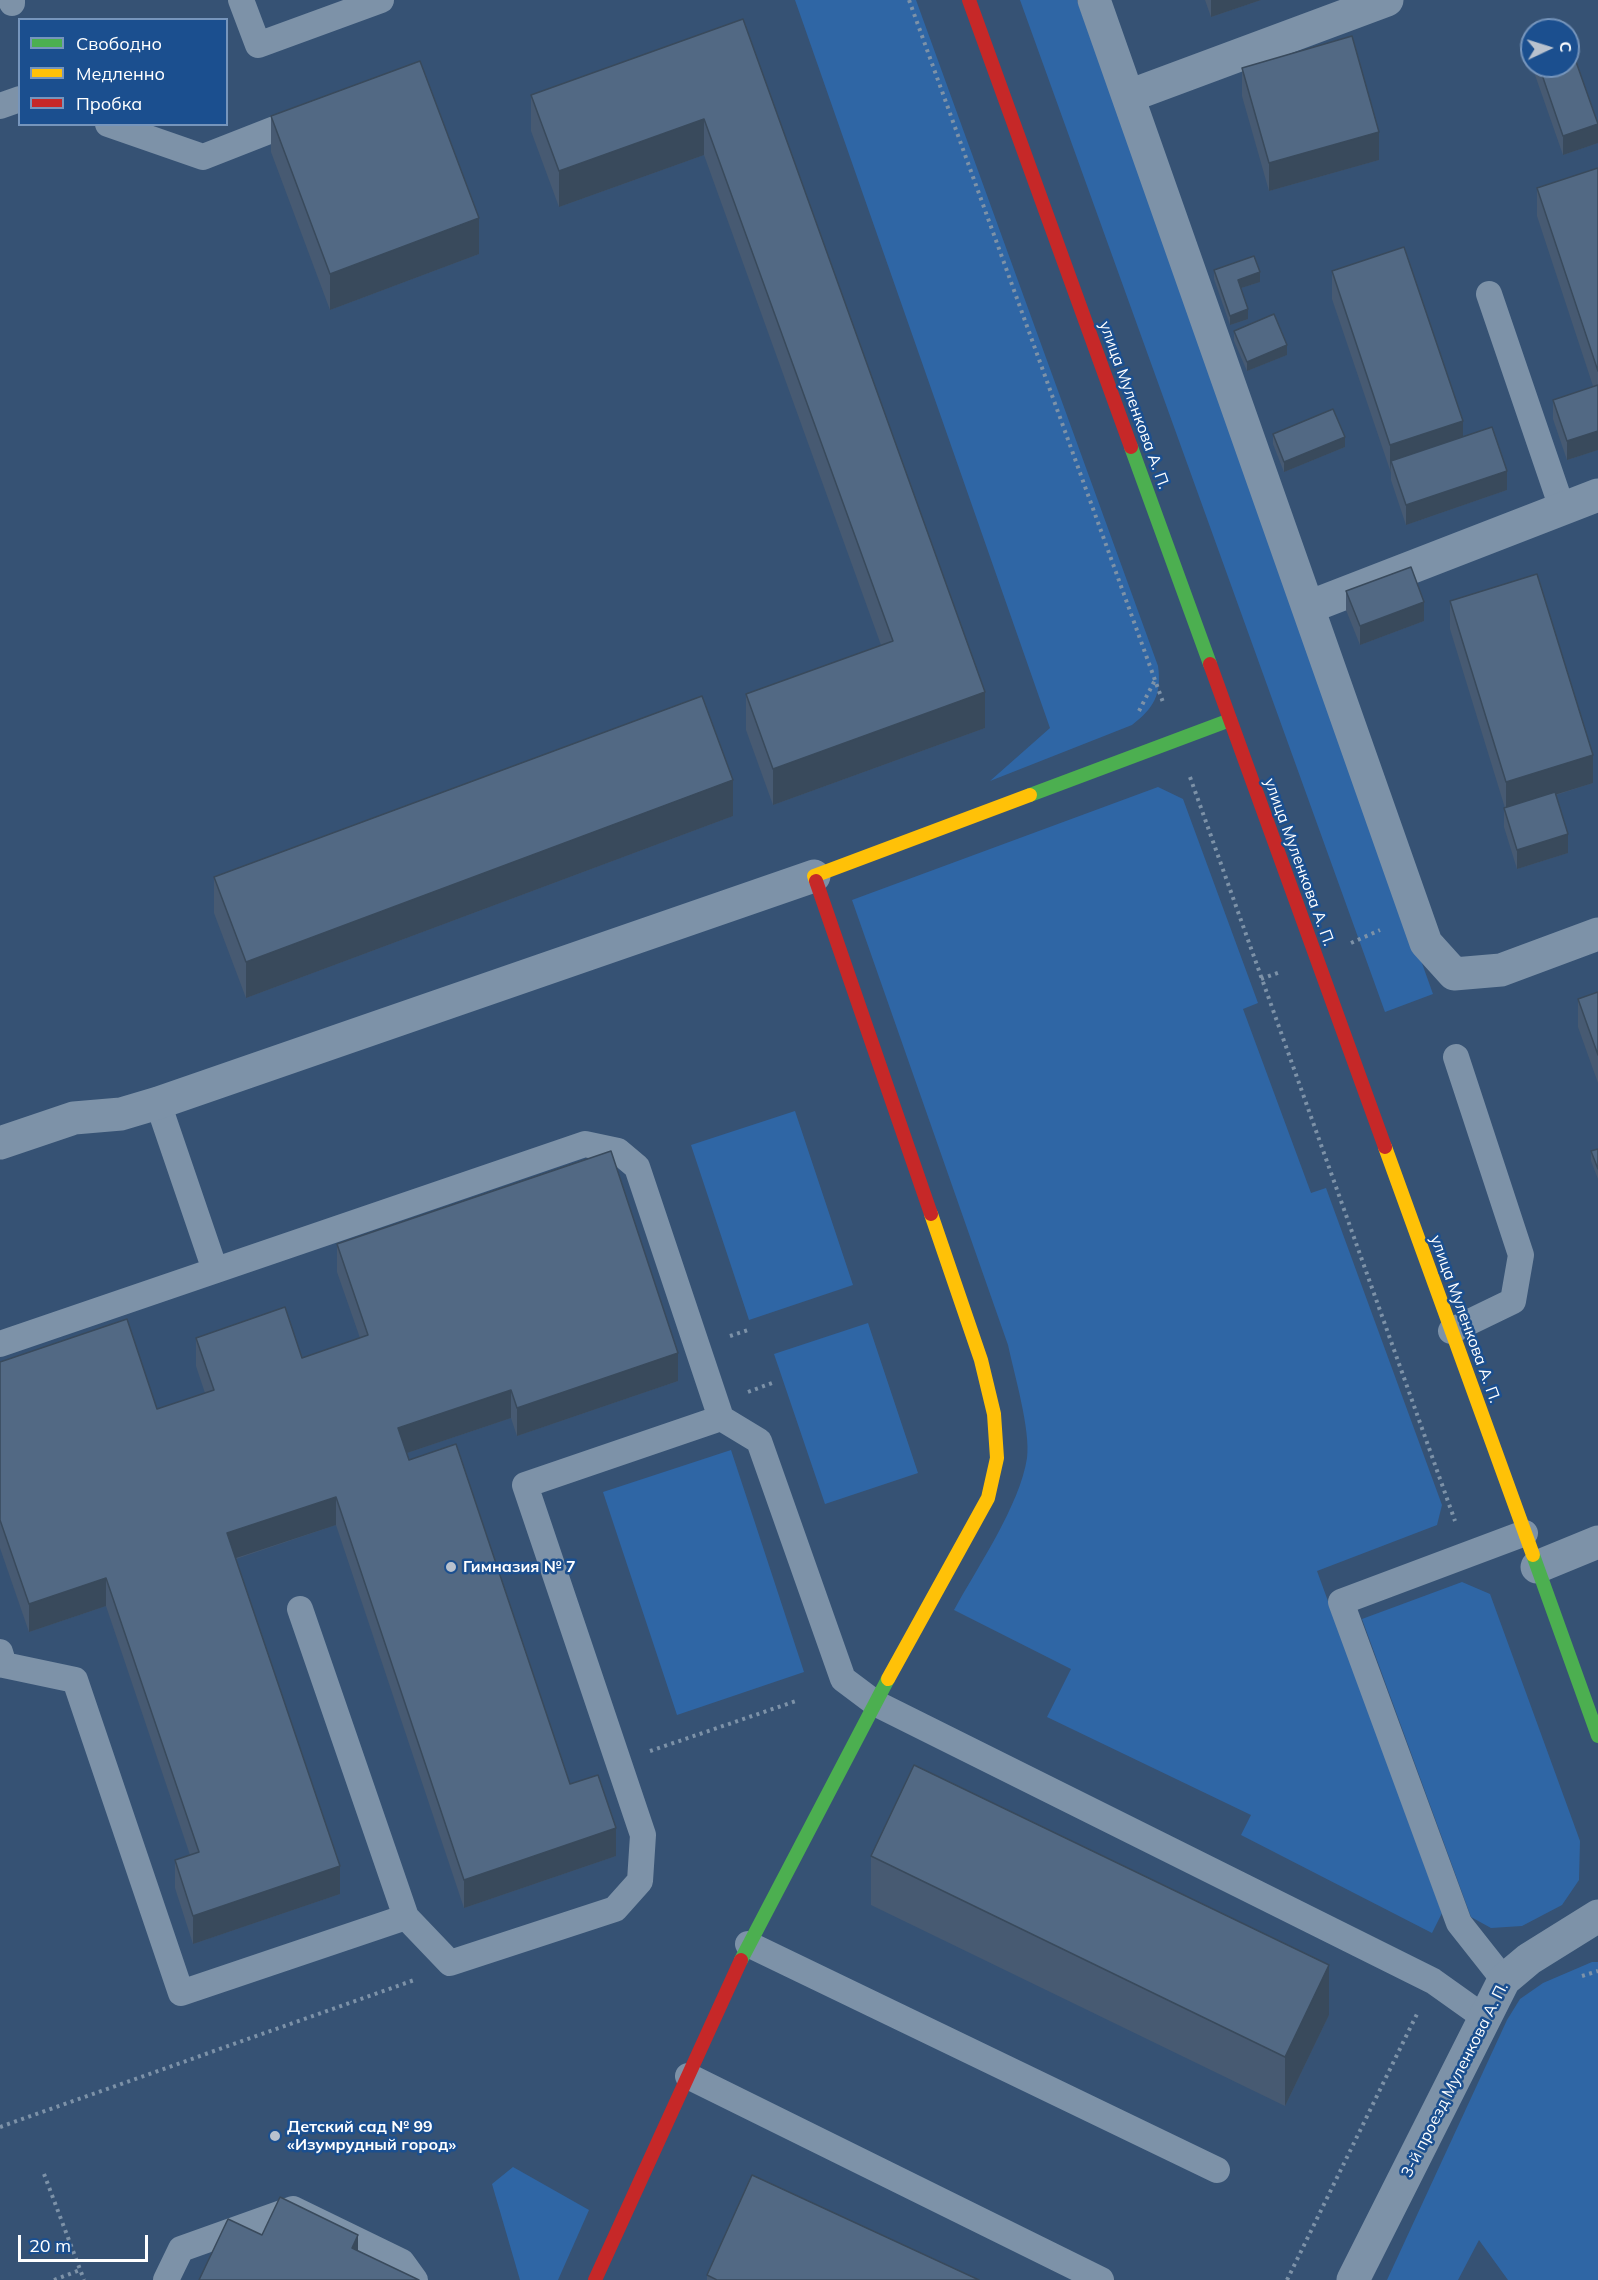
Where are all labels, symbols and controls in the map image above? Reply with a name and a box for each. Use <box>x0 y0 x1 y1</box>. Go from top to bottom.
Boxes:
legend <box>18 18 228 126</box>
north arrow <box>1520 18 1580 78</box>
text: Свободно <box>76 32 162 55</box>
text: С <box>1556 41 1576 53</box>
text: Медленно <box>76 62 165 85</box>
text: Пробка <box>76 92 142 115</box>
street label: улица Муленкова А. П. <box>1095 319 1173 491</box>
street label: улица Муленкова А. П. <box>1260 776 1338 948</box>
street label: улица Муленкова А. П. <box>1426 1233 1504 1405</box>
place label: Гимназия № 7 <box>463 1557 576 1577</box>
marker: Гимназия № 7 <box>444 1560 458 1574</box>
street label: 3-й проезд Муленкова А. П. <box>1397 1979 1513 2181</box>
place label: Детский сад № 99 «Изумрудный город» <box>287 2117 456 2155</box>
marker: Детский сад № 99 «Изумрудный город» <box>268 2129 282 2143</box>
scale bar <box>21 2223 152 2261</box>
text: 20 m <box>29 2234 71 2257</box>

